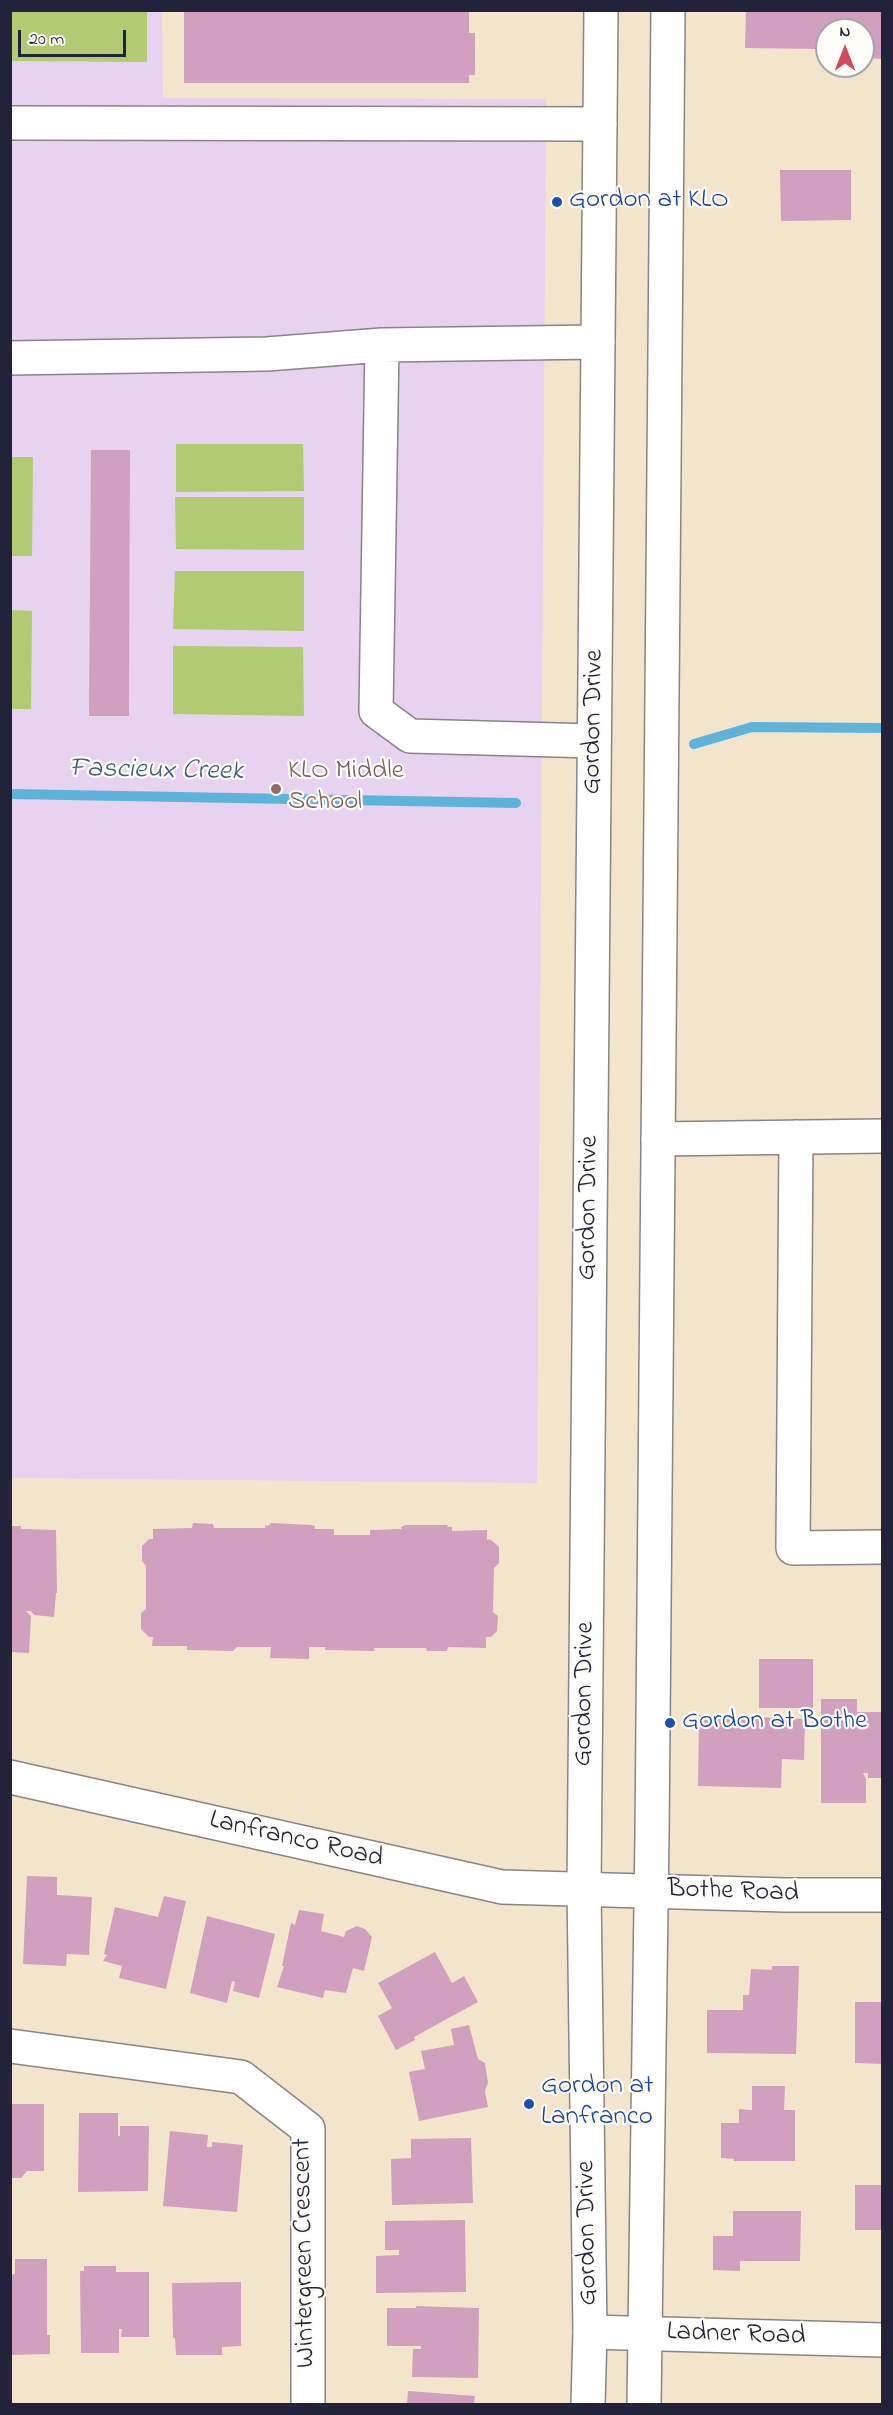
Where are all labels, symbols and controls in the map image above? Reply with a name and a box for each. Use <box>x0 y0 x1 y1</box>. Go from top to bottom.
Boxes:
scale bar <box>21 18 129 56</box>
north arrow <box>815 18 875 78</box>
text: N <box>840 20 850 44</box>
text: 20 m <box>29 27 64 53</box>
place label: Gordon at KLO <box>569 186 729 218</box>
marker: Gordon at KLO <box>550 195 564 209</box>
street label: Gordon Drive <box>578 649 612 795</box>
water label: Fascieux Creek <box>69 754 243 790</box>
place label: KLO Middle School <box>288 757 404 820</box>
marker: KLO Middle School <box>269 782 283 796</box>
street label: Gordon Drive <box>573 1135 607 1281</box>
street label: Gordon Drive <box>569 1621 603 1767</box>
place label: Gordon at Bothe <box>682 1707 867 1739</box>
marker: Gordon at Bothe <box>663 1716 677 1730</box>
street label: Lanfranco Road <box>206 1805 386 1877</box>
street label: Bothe Road <box>667 1875 799 1911</box>
place label: Gordon at Lanfranco <box>541 2072 653 2135</box>
marker: Gordon at Lanfranco <box>522 2097 536 2111</box>
street label: Wintergreen Crescent <box>288 2138 324 2368</box>
street label: Gordon Drive <box>572 2160 606 2306</box>
street label: Ladner Road <box>666 2317 806 2355</box>

